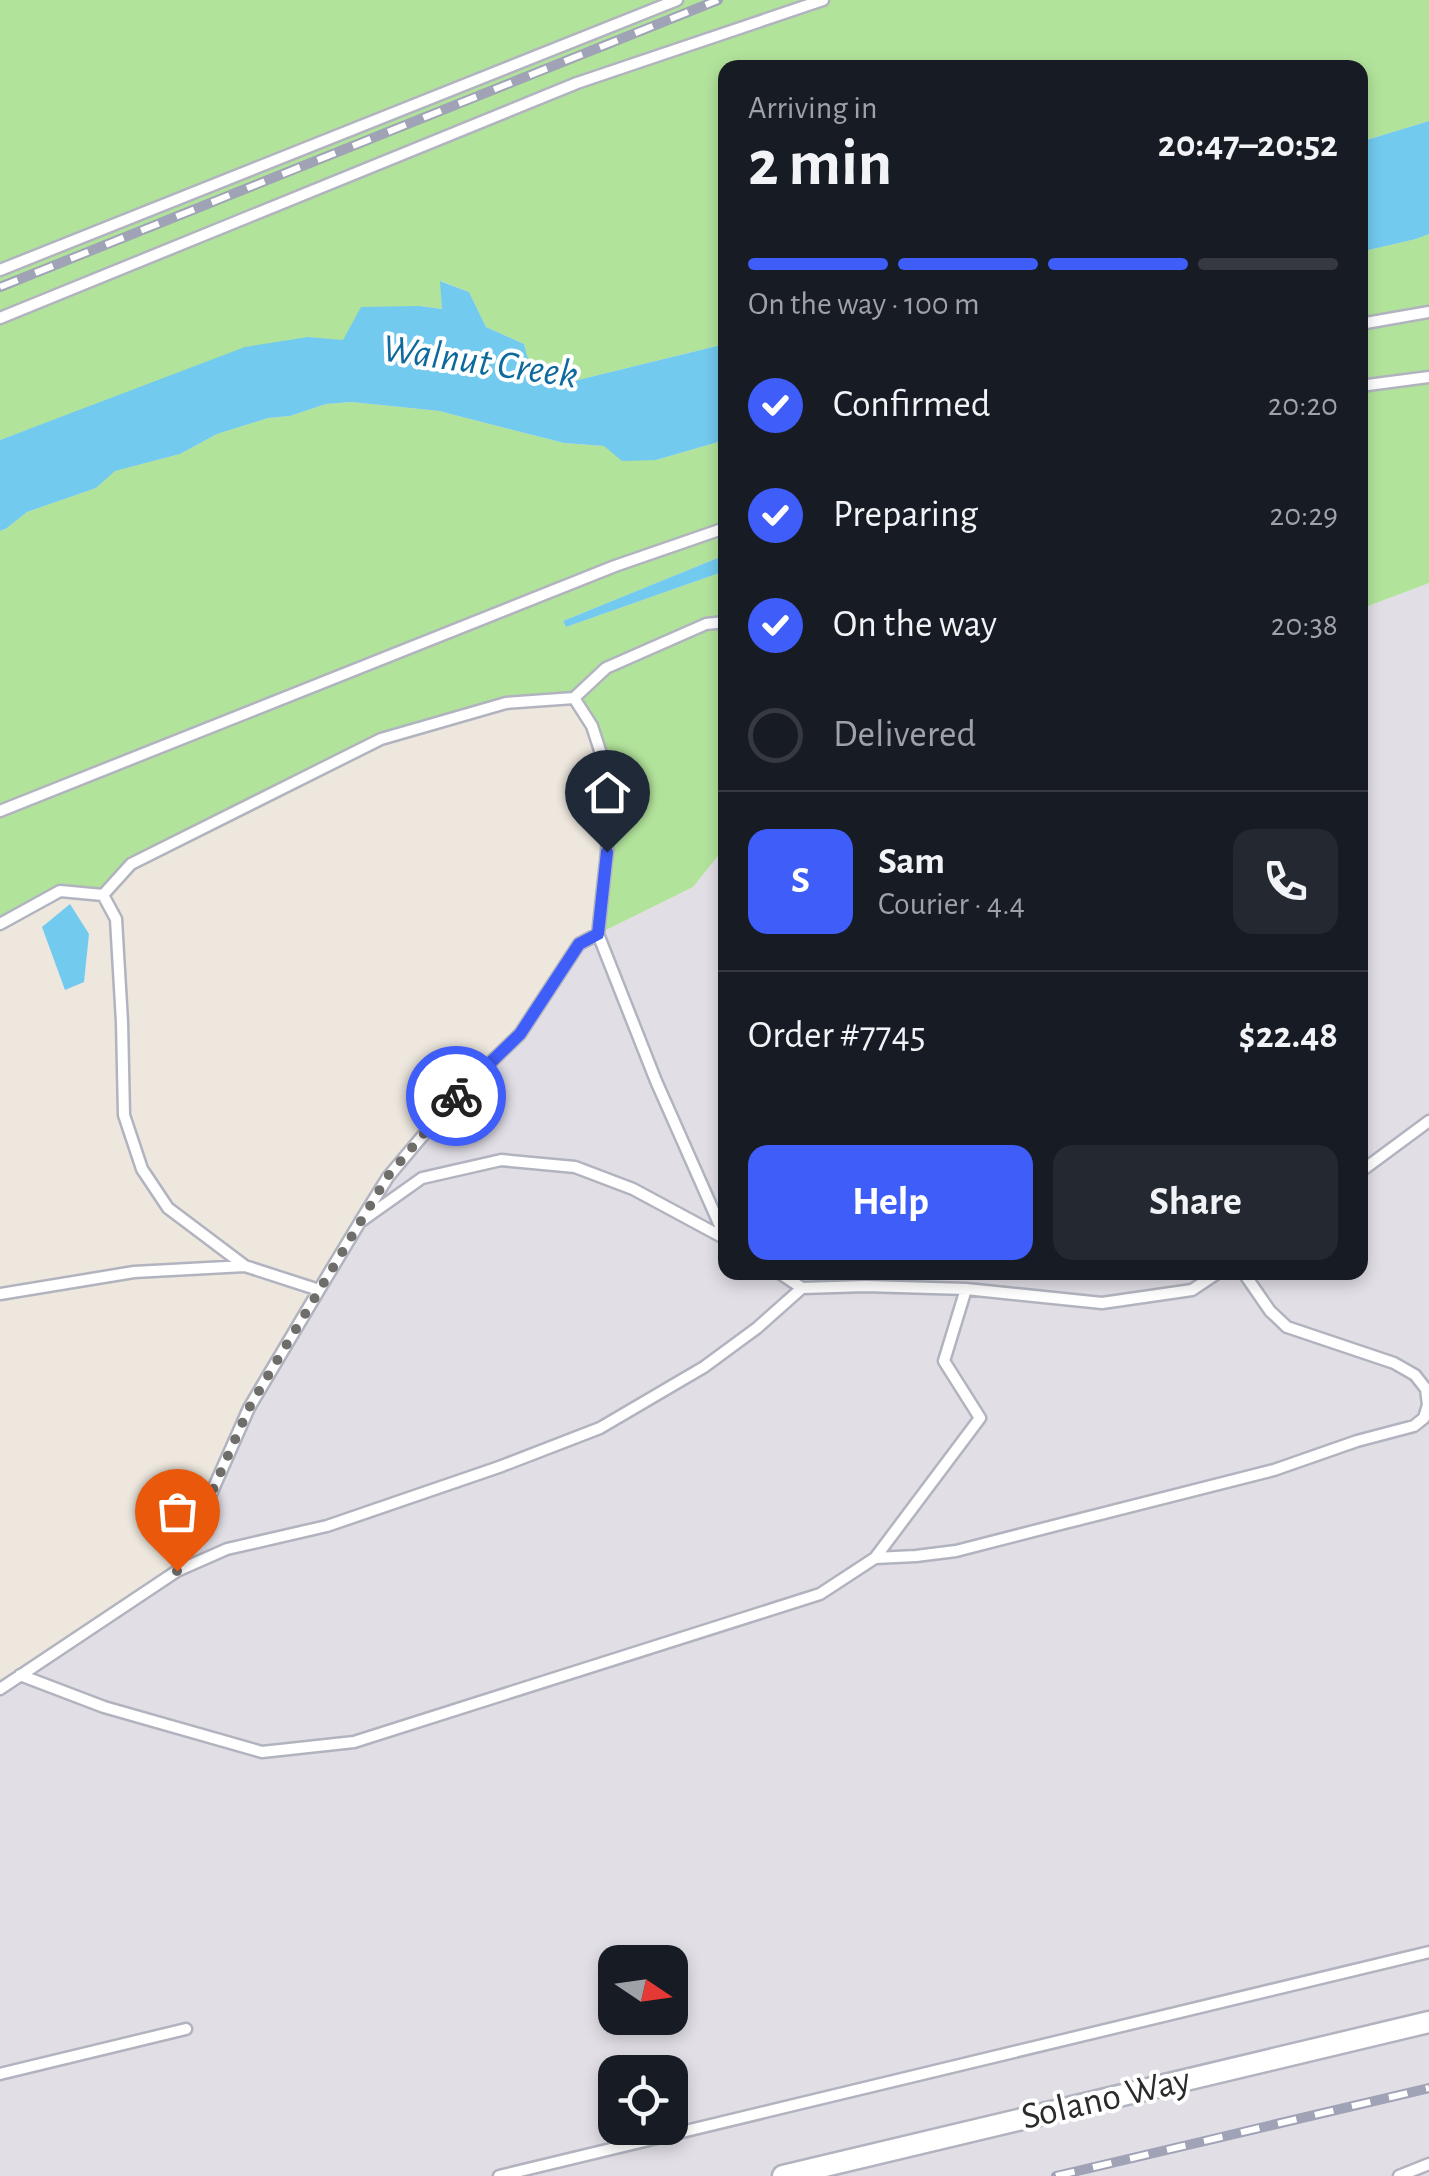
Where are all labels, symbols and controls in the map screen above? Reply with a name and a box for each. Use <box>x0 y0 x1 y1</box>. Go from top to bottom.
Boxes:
text: Arriving in <box>748 92 877 124</box>
text: 20:47–20:52 <box>1158 126 1338 164</box>
text: 2 min <box>748 132 892 197</box>
text: On the way · 100 m <box>748 288 980 320</box>
water label: Walnut Creek <box>380 329 580 395</box>
icon: check <box>748 378 803 433</box>
text: Confirmed <box>833 386 990 424</box>
text: 20:20 <box>1268 389 1338 421</box>
icon: check <box>748 488 803 543</box>
text: Preparing <box>833 496 978 534</box>
text: 20:29 <box>1270 499 1338 531</box>
icon: check <box>748 598 803 653</box>
text: On the way <box>833 606 997 644</box>
text: 20:38 <box>1271 609 1338 641</box>
text: Delivered <box>833 716 976 754</box>
pin <box>565 750 650 853</box>
icon: home <box>580 765 635 820</box>
button: phone <box>1233 829 1338 934</box>
text: Sam <box>878 843 945 881</box>
text: S <box>791 862 810 900</box>
text: Courier · 4.4 <box>878 888 1025 920</box>
text: Order #7745 <box>748 1017 926 1055</box>
text: $22.48 <box>1239 1017 1338 1055</box>
courier <box>406 1046 506 1146</box>
icon: bike <box>429 1069 484 1124</box>
button: Help <box>748 1145 1033 1260</box>
button: Share <box>1053 1145 1338 1260</box>
pin <box>135 1469 220 1572</box>
icon: bag <box>150 1484 205 1539</box>
north arrow <box>598 1945 688 2035</box>
map controls <box>598 1945 688 2145</box>
button: locate <box>598 2055 688 2145</box>
street label: Solano Way <box>1018 2061 1194 2137</box>

